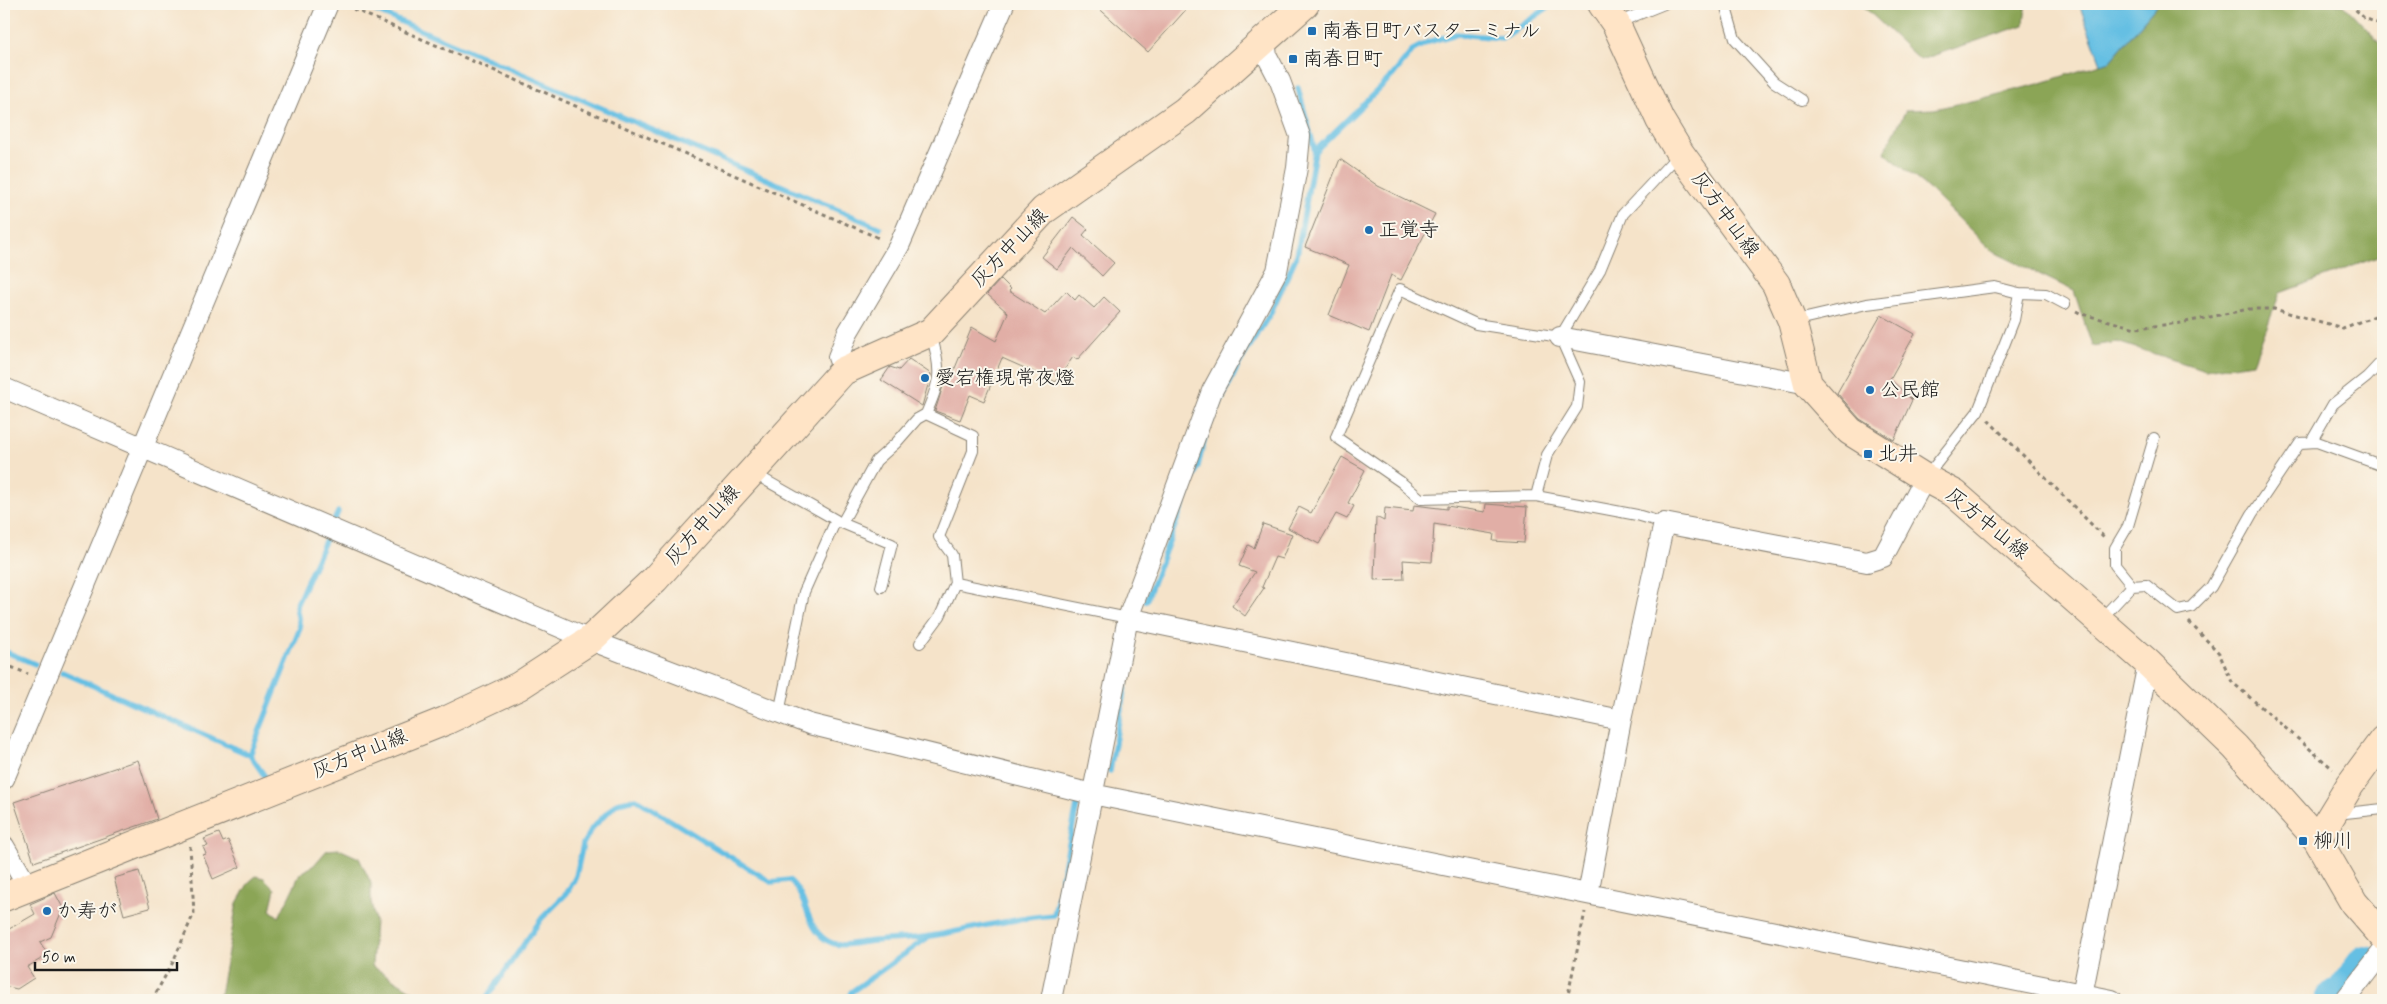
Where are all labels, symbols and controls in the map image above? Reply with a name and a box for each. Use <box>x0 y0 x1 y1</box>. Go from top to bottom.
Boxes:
place label: 南春日町バスターミナル <box>1322 18 1541 45</box>
marker: 南春日町バスターミナル <box>1306 25 1318 37</box>
place label: 南春日町 <box>1303 46 1383 73</box>
marker: 南春日町 <box>1287 53 1299 65</box>
street label: 灰方中山線 <box>1685 167 1765 263</box>
street label: 灰方中山線 <box>966 203 1054 293</box>
place label: 正覚寺 <box>1379 217 1439 244</box>
marker: 正覚寺 <box>1363 224 1375 236</box>
place label: 愛宕権現常夜燈 <box>935 365 1075 392</box>
marker: 愛宕権現常夜燈 <box>919 372 931 384</box>
place label: 公民館 <box>1880 377 1940 404</box>
marker: 公民館 <box>1864 384 1876 396</box>
place label: 北井 <box>1878 441 1918 468</box>
marker: 北井 <box>1862 448 1874 460</box>
street label: 灰方中山線 <box>660 479 746 571</box>
street label: 灰方中山線 <box>1940 482 2034 566</box>
street label: 灰方中山線 <box>309 723 411 785</box>
place label: 柳川 <box>2313 828 2353 855</box>
marker: 柳川 <box>2297 835 2309 847</box>
place label: か寿が <box>57 898 117 925</box>
marker: か寿が <box>41 905 53 917</box>
scale bar <box>35 939 178 971</box>
text: 50 m <box>42 948 76 968</box>

